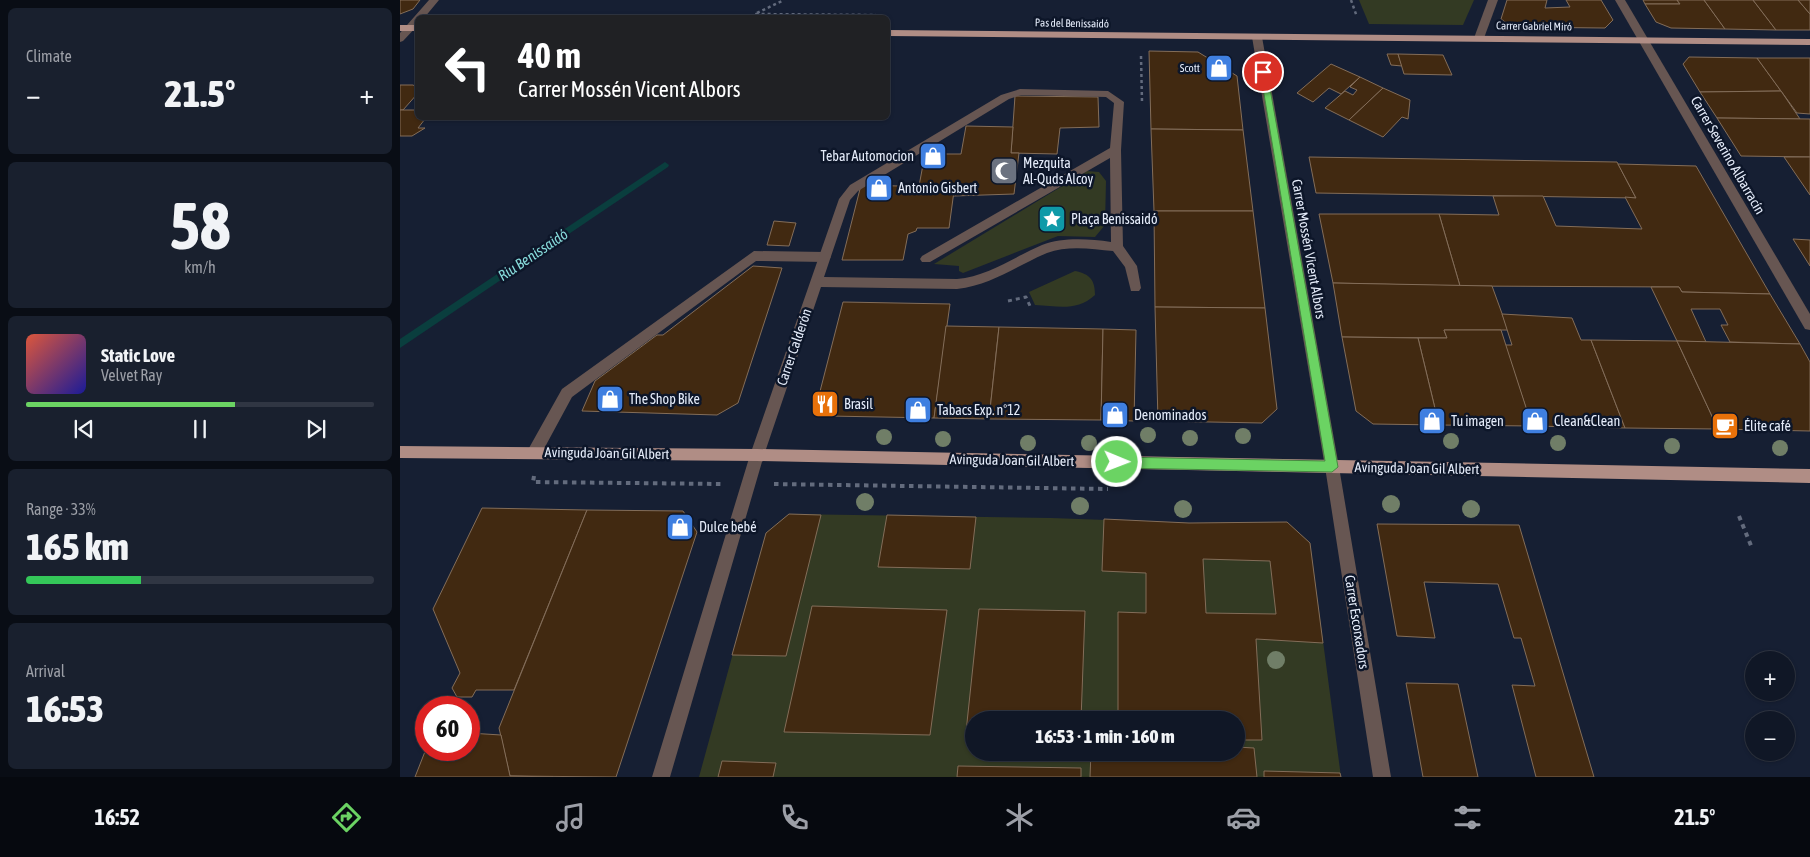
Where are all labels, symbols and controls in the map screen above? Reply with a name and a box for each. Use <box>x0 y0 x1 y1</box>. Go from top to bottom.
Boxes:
street label: Pas del Benissaidó <box>1035 16 1109 30</box>
street label: Carrer Gabriel Miró <box>1496 19 1572 33</box>
icon: left <box>435 35 500 100</box>
text: 40 m <box>518 35 581 75</box>
text: Climate <box>26 47 72 65</box>
pin <box>1242 51 1284 93</box>
shop icon: Scott <box>1204 53 1234 83</box>
icon: arrive <box>1249 58 1277 86</box>
place label: Scott <box>1180 62 1200 74</box>
text: 21.5° <box>165 72 235 115</box>
text: Carrer Mossén Vicent Albors <box>518 76 741 102</box>
text: − <box>26 78 41 110</box>
text: + <box>359 78 374 110</box>
street label: Carrer Severino Albarracín <box>1688 93 1768 217</box>
shop icon: Tebar Automocion <box>918 141 948 171</box>
place label: Tebar Automocion <box>821 148 914 164</box>
place label: Mezquita Al-Quds Alcoy <box>1023 155 1094 187</box>
mosque icon: Mezquita Al-Quds Alcoy <box>989 156 1019 186</box>
shop icon: Antonio Gisbert <box>864 173 894 203</box>
street label: Carrer Mossén Vicent Albors <box>1289 178 1329 320</box>
place label: Antonio Gisbert <box>898 180 977 196</box>
text: 58 <box>169 188 231 263</box>
place icon: Plaça Benissaidó <box>1037 204 1067 234</box>
place label: Plaça Benissaidó <box>1071 211 1158 227</box>
water label: Riu Benissaidó <box>495 225 571 284</box>
text: km/h <box>184 258 216 276</box>
street label: Carrer Calderón <box>773 306 815 388</box>
text: Static Love <box>101 344 175 366</box>
text: Velvet Ray <box>101 366 162 384</box>
shop icon: The Shop Bike <box>595 384 625 414</box>
restaurant icon: Brasil <box>810 389 840 419</box>
place label: The Shop Bike <box>629 391 700 407</box>
shop icon: Tabacs Exp. n°12 <box>903 395 933 425</box>
place label: Brasil <box>844 396 873 412</box>
shop icon: Denominados <box>1100 400 1130 430</box>
place label: Tabacs Exp. n°12 <box>937 402 1020 418</box>
shop icon: Tu imagen <box>1417 406 1447 436</box>
shop icon: Clean&Clean <box>1520 406 1550 436</box>
place label: Denominados <box>1134 407 1206 423</box>
cafe icon: Élite café <box>1710 411 1740 441</box>
place label: Tu imagen <box>1451 413 1504 429</box>
place label: Clean&Clean <box>1554 413 1620 429</box>
icon: previous <box>70 415 98 443</box>
icon: pause <box>186 415 214 443</box>
icon: next <box>302 415 330 443</box>
place label: Élite café <box>1744 418 1791 434</box>
position arrow <box>1090 435 1142 487</box>
street label: Avinguda Joan Gil Albert <box>545 444 669 462</box>
street label: Avinguda Joan Gil Albert <box>950 451 1074 469</box>
street label: Avinguda Joan Gil Albert <box>1355 459 1479 477</box>
text: Range · 33% <box>26 500 96 518</box>
shop icon: Dulce bebé <box>665 512 695 542</box>
place label: Dulce bebé <box>699 519 757 535</box>
text: 165 km <box>26 525 129 568</box>
street label: Carrer Escorxadors <box>1342 574 1372 670</box>
map controls <box>1745 651 1795 761</box>
button: + <box>1745 651 1795 701</box>
text: Arrival <box>26 662 65 680</box>
text: 16:53 <box>26 687 104 730</box>
speed limit sign: 60 <box>415 696 480 761</box>
button: − <box>1745 711 1795 761</box>
text: 16:53 · 1 min · 160 m <box>1035 725 1175 747</box>
icon: directions <box>329 800 364 835</box>
icon: music <box>553 800 588 835</box>
icon: phone <box>777 800 812 835</box>
icon: climate <box>1002 800 1037 835</box>
icon: car <box>1226 800 1261 835</box>
icon: filters <box>1450 800 1485 835</box>
text: 16:52 <box>95 804 140 830</box>
text: 21.5° <box>1674 804 1715 830</box>

